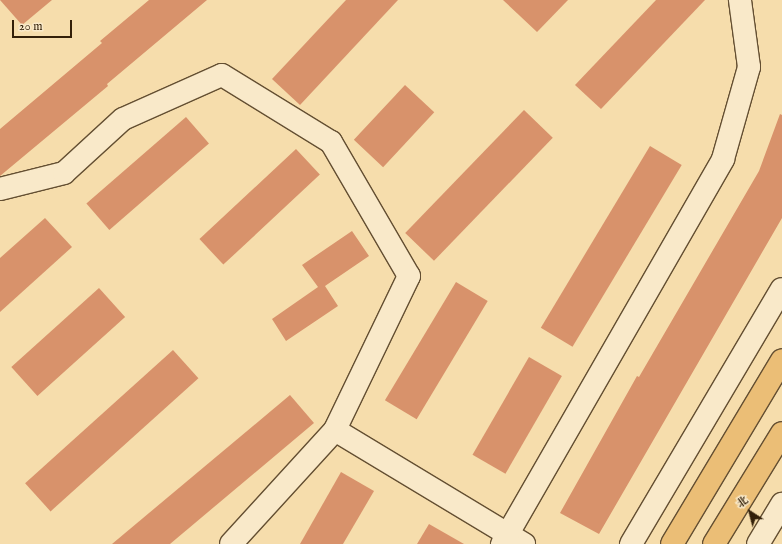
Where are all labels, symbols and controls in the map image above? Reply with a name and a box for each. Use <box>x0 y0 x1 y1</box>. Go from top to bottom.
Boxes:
scale bar <box>14 12 74 38</box>
text: 20 m <box>19 19 42 34</box>
north arrow <box>730 492 770 532</box>
text: 北 <box>734 493 752 511</box>

